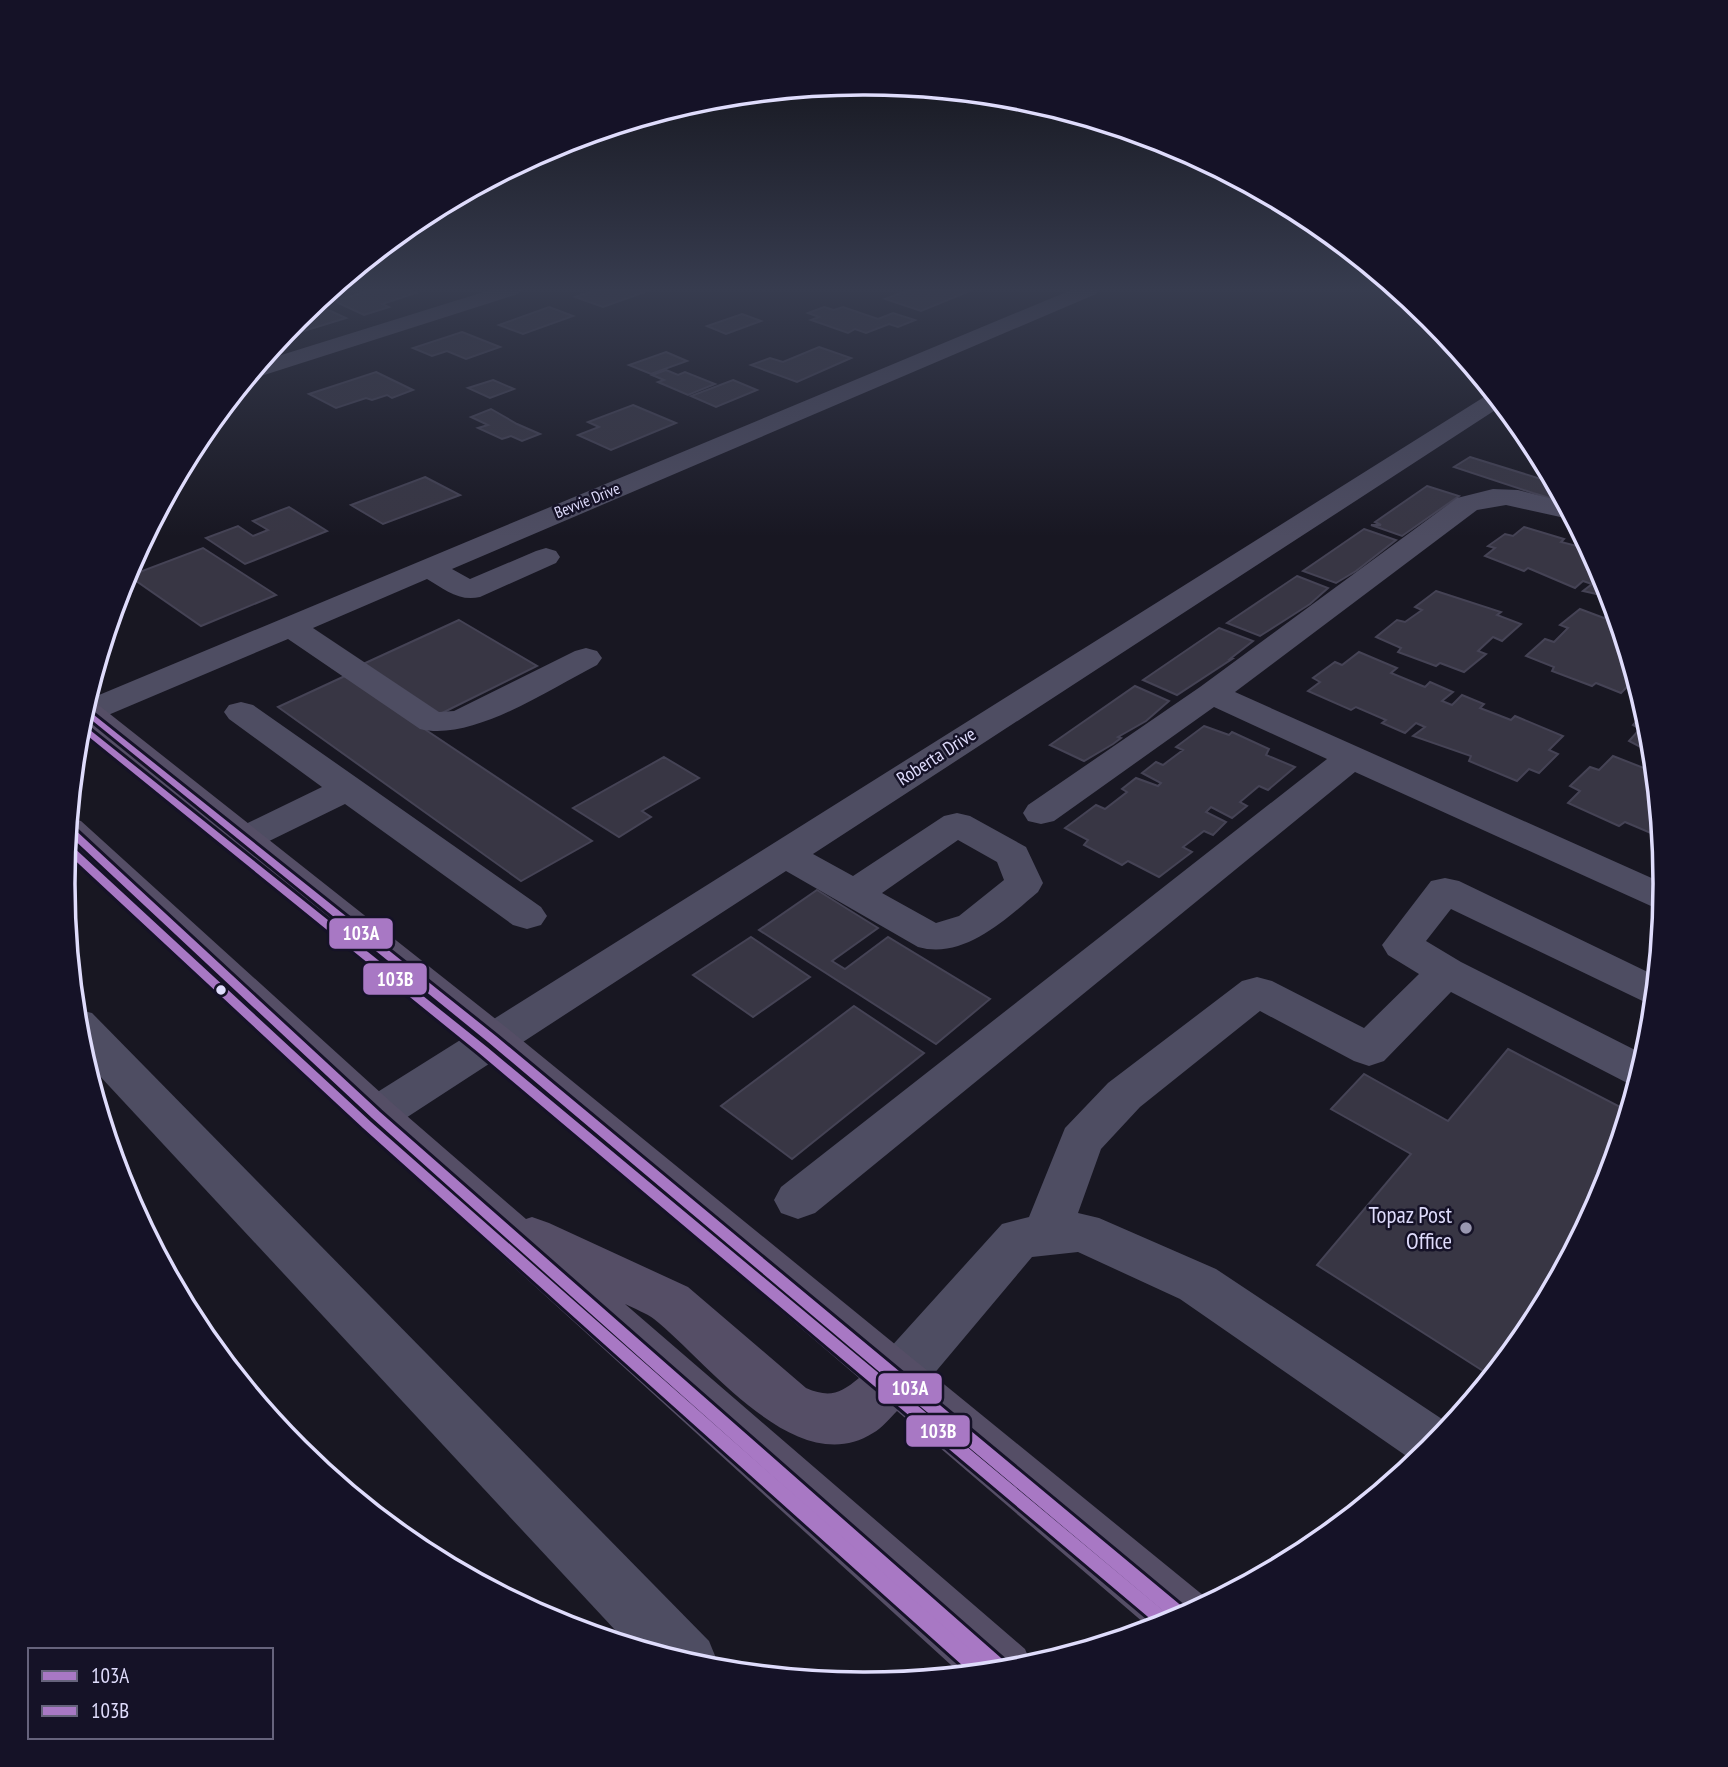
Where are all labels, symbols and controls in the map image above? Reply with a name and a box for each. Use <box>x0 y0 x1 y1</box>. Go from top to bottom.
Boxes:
street label: Bevvie Drive <box>551 478 623 522</box>
street label: Roberta Drive <box>892 721 980 790</box>
line badge: 103A <box>328 917 394 950</box>
text: 103A <box>343 921 380 945</box>
line badge: 103B <box>362 962 428 996</box>
text: 103B <box>377 967 413 991</box>
unlabelled marker <box>214 983 228 997</box>
place label: Topaz Post Office <box>1369 1200 1453 1255</box>
marker: Topaz Post Office <box>1458 1220 1474 1236</box>
line badge: 103A <box>877 1372 943 1405</box>
text: 103A <box>892 1376 929 1400</box>
line badge: 103B <box>905 1414 971 1448</box>
text: 103B <box>920 1419 956 1443</box>
legend <box>28 1648 273 1739</box>
text: 103A <box>91 1662 129 1689</box>
text: 103B <box>91 1697 129 1724</box>

